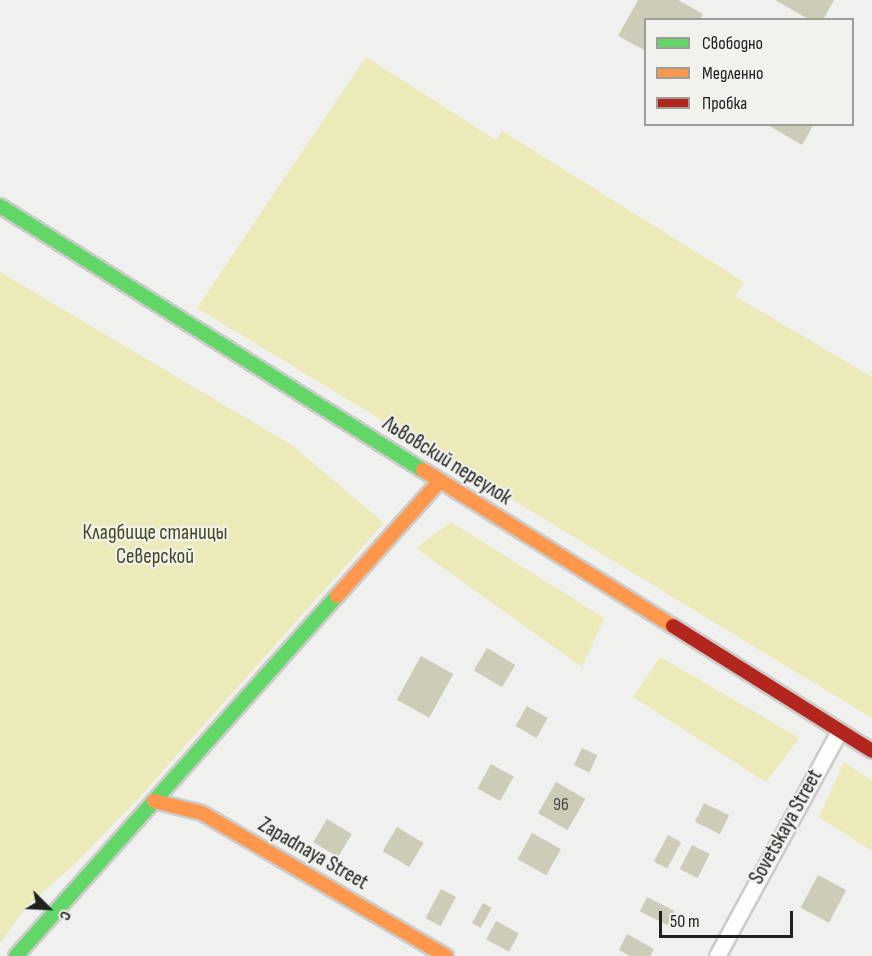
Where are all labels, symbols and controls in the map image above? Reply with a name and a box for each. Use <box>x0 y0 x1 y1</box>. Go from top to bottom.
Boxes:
legend <box>644 18 854 126</box>
text: Свободно <box>702 33 763 54</box>
text: Медленно <box>702 63 764 84</box>
text: Пробка <box>702 93 747 114</box>
street label: Львовский переулок <box>378 411 516 511</box>
park label: Кладбище станицы Северской <box>82 520 228 570</box>
street label: Sovetskaya Street <box>744 765 828 889</box>
house number: 96 <box>553 794 569 816</box>
street label: Zapadnaya Street <box>254 812 372 896</box>
north arrow <box>18 878 78 938</box>
scale bar <box>662 899 796 937</box>
text: С <box>55 908 75 923</box>
text: 50 m <box>670 911 700 932</box>

